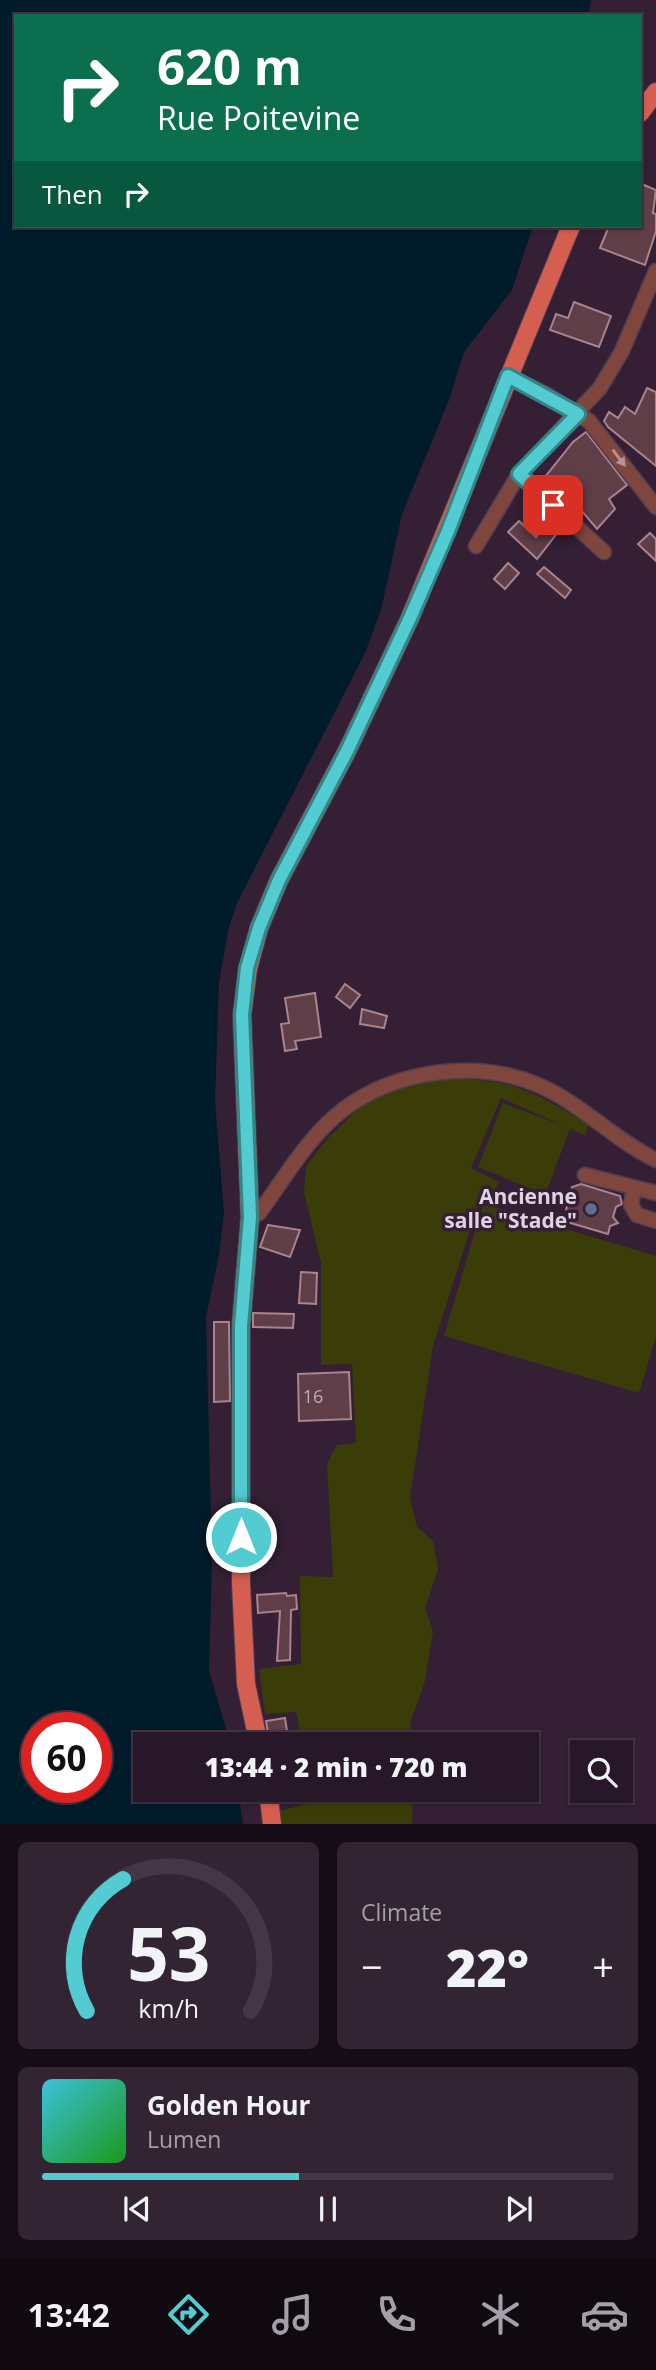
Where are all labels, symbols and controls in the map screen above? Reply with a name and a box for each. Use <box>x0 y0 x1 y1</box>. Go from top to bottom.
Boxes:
text: 620 m <box>157 33 302 99</box>
icon: right <box>42 42 133 133</box>
text: Rue Poitevine <box>157 96 360 139</box>
icon: right <box>117 175 155 213</box>
text: Then <box>42 176 103 212</box>
one-way arrow <box>612 449 626 467</box>
pin <box>523 475 583 535</box>
icon: arrive <box>534 486 572 524</box>
place label: Ancienne salle "Stade" <box>444 1182 577 1234</box>
marker: Ancienne salle "Stade" <box>583 1201 599 1217</box>
house number: 16 <box>303 1384 323 1408</box>
position arrow <box>204 1500 278 1574</box>
speed limit sign: 60 <box>21 1712 112 1803</box>
map controls <box>570 1740 633 1803</box>
button: search <box>570 1740 633 1803</box>
text: 13:44 · 2 min · 720 m <box>205 1749 467 1785</box>
text: Climate <box>361 1896 442 1928</box>
text: 53 <box>127 1904 210 2003</box>
text: 22° <box>446 1931 529 2002</box>
text: − <box>361 1940 383 1992</box>
text: + <box>592 1940 614 1992</box>
text: km/h <box>138 1991 199 2025</box>
text: Golden Hour <box>147 2087 310 2123</box>
text: Lumen <box>147 2123 221 2155</box>
icon: previous <box>118 2190 156 2228</box>
icon: pause <box>309 2190 347 2228</box>
icon: next <box>500 2190 538 2228</box>
icon: directions <box>164 2290 213 2339</box>
icon: music <box>268 2290 317 2339</box>
icon: phone <box>372 2290 421 2339</box>
icon: climate <box>476 2290 525 2339</box>
icon: car <box>580 2290 629 2339</box>
text: 13:42 <box>27 2293 110 2336</box>

